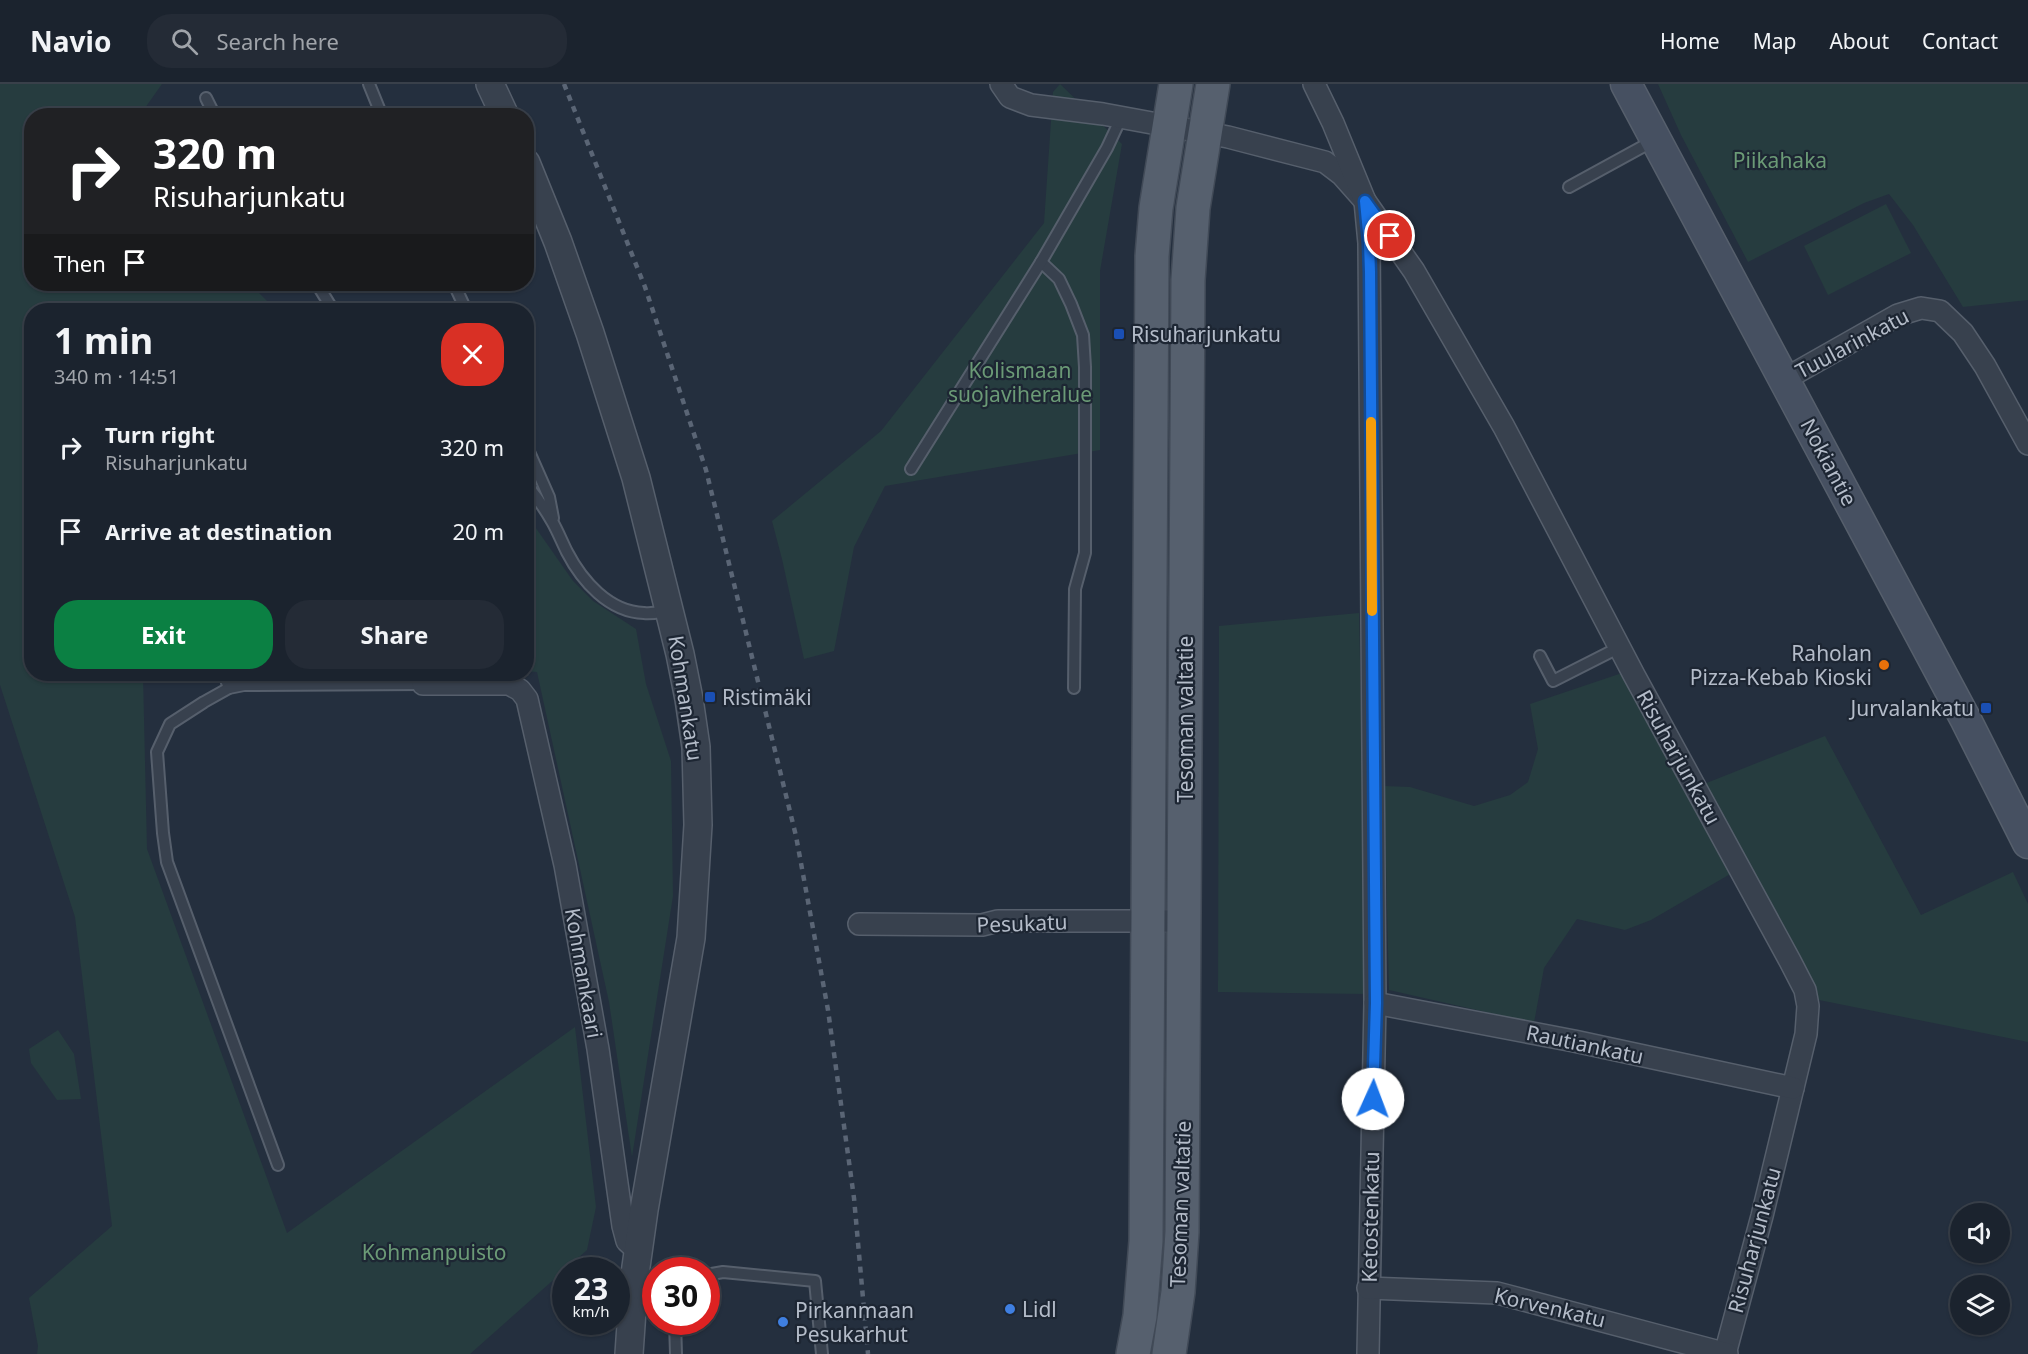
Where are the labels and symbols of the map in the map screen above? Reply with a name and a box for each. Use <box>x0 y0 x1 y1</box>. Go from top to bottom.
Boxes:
park label: Piikahaka <box>1733 146 1827 174</box>
pin <box>1364 210 1415 261</box>
street label: Tuularinkatu <box>1791 301 1913 385</box>
place label: Risuharjunkatu <box>1131 320 1281 348</box>
marker: Risuharjunkatu <box>1112 327 1126 341</box>
park label: Kolismaan suojaviheralue <box>948 356 1092 408</box>
street label: Nokiantie <box>1794 414 1864 510</box>
street label: Kohmankatu <box>662 633 710 763</box>
street label: Tesoman valtatie <box>1171 636 1199 802</box>
place label: Raholan Pizza-Kebab Kioski <box>1690 639 1872 691</box>
marker: Raholan Pizza-Kebab Kioski <box>1877 658 1891 672</box>
place label: Ristimäki <box>722 683 812 711</box>
street label: Risuharjunkatu <box>1630 685 1728 829</box>
marker: Ristimäki <box>703 690 717 704</box>
place label: Jurvalankatu <box>1848 694 1974 722</box>
marker: Jurvalankatu <box>1979 701 1993 715</box>
street label: Kohmankaari <box>559 906 609 1040</box>
street label: Pesukatu <box>976 907 1068 939</box>
street label: Rautiankatu <box>1524 1018 1646 1070</box>
position arrow <box>1341 1067 1405 1131</box>
street label: Tesoman valtatie <box>1163 1120 1197 1288</box>
street label: Ketostenkatu <box>1355 1151 1385 1283</box>
street label: Risuharjunkatu <box>1721 1164 1787 1316</box>
park label: Kohmanpuisto <box>362 1238 506 1266</box>
speed limit sign: 30 <box>642 1257 720 1335</box>
street label: Korvenkatu <box>1492 1281 1608 1333</box>
place label: Lidl <box>1022 1295 1057 1323</box>
place label: Pirkanmaan Pesukarhut <box>795 1296 914 1348</box>
marker: Lidl <box>1003 1302 1017 1316</box>
marker: Pirkanmaan Pesukarhut <box>776 1315 790 1329</box>

